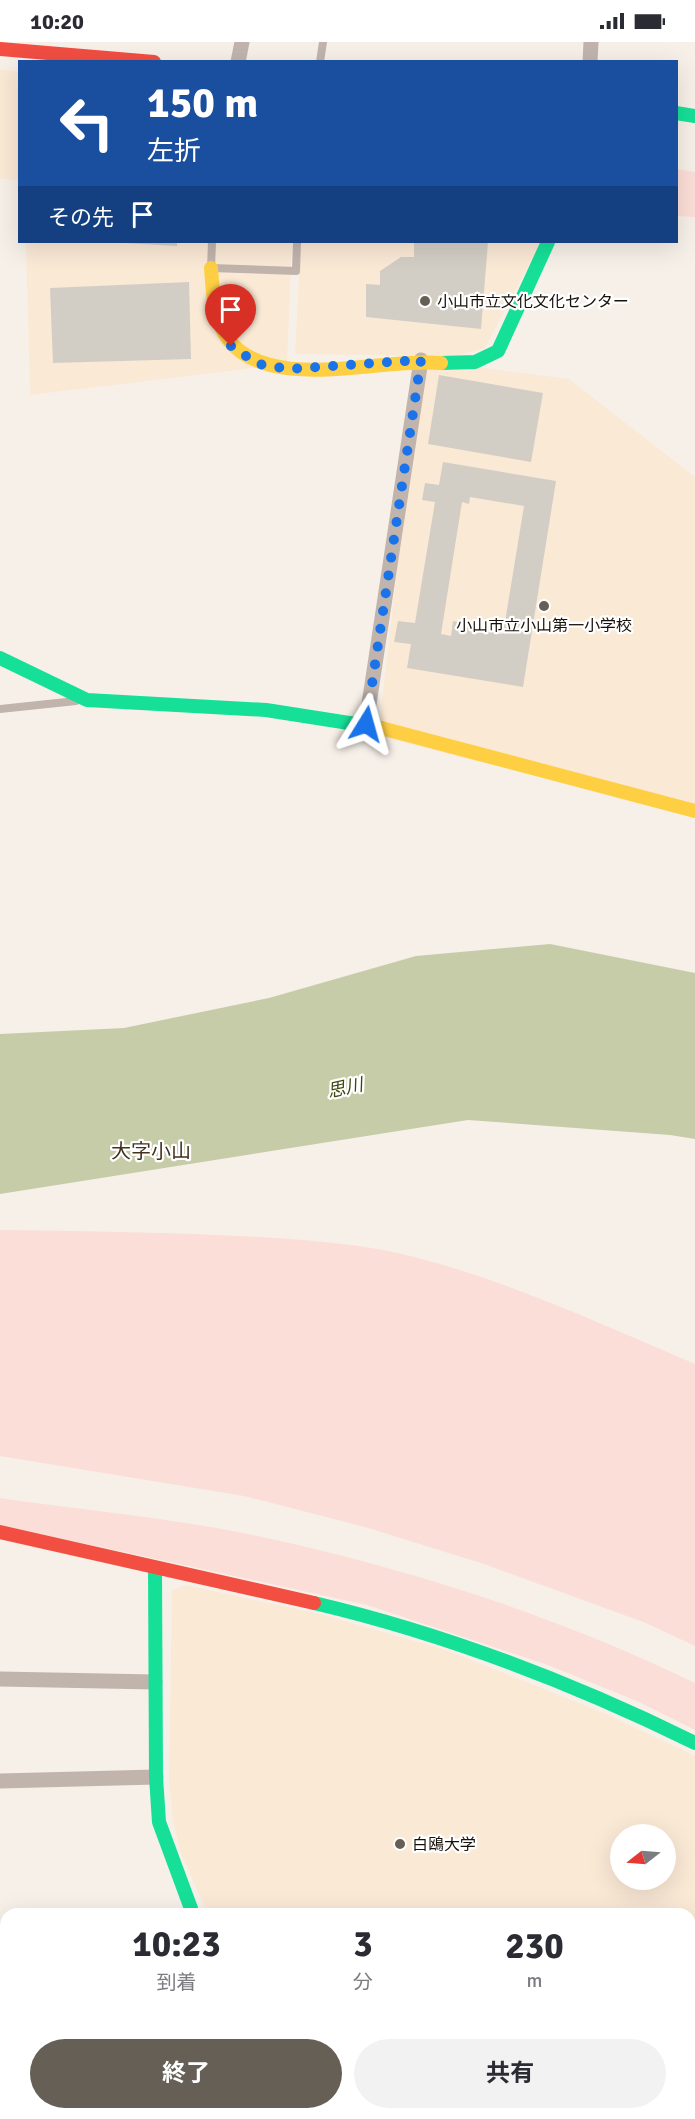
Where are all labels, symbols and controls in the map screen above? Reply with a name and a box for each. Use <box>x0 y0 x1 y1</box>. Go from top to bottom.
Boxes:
text: 10:20 <box>30 8 84 35</box>
text: 150 m <box>147 78 258 129</box>
icon: left <box>48 84 126 162</box>
text: 左折 <box>147 135 201 168</box>
icon: arrive <box>126 198 159 231</box>
text: その先 <box>48 204 114 231</box>
pin <box>205 284 256 346</box>
place label: 小山市立文化文化センター <box>437 292 629 312</box>
icon: arrive <box>214 293 247 326</box>
marker: 小山市立文化文化センター <box>418 294 432 308</box>
marker: 小山市立小山第一小学校 <box>537 599 551 613</box>
place label: 小山市立小山第一小学校 <box>456 616 632 636</box>
position arrow <box>334 692 398 756</box>
water label: 思川 <box>325 1073 367 1103</box>
district label: 大字小山 <box>111 1139 191 1164</box>
north arrow <box>610 1824 676 1890</box>
map controls <box>610 1824 676 1890</box>
place label: 白鴎大学 <box>412 1835 476 1855</box>
marker: 白鴎大学 <box>393 1837 407 1851</box>
text: 10:23 <box>132 1922 221 1967</box>
text: 3 <box>353 1922 373 1967</box>
text: 230 <box>505 1924 564 1969</box>
text: m <box>527 1968 542 1993</box>
text: 到着 <box>157 1970 197 1995</box>
text: 分 <box>353 1970 373 1995</box>
button: 終了 <box>30 2039 342 2108</box>
button: 共有 <box>354 2039 666 2108</box>

